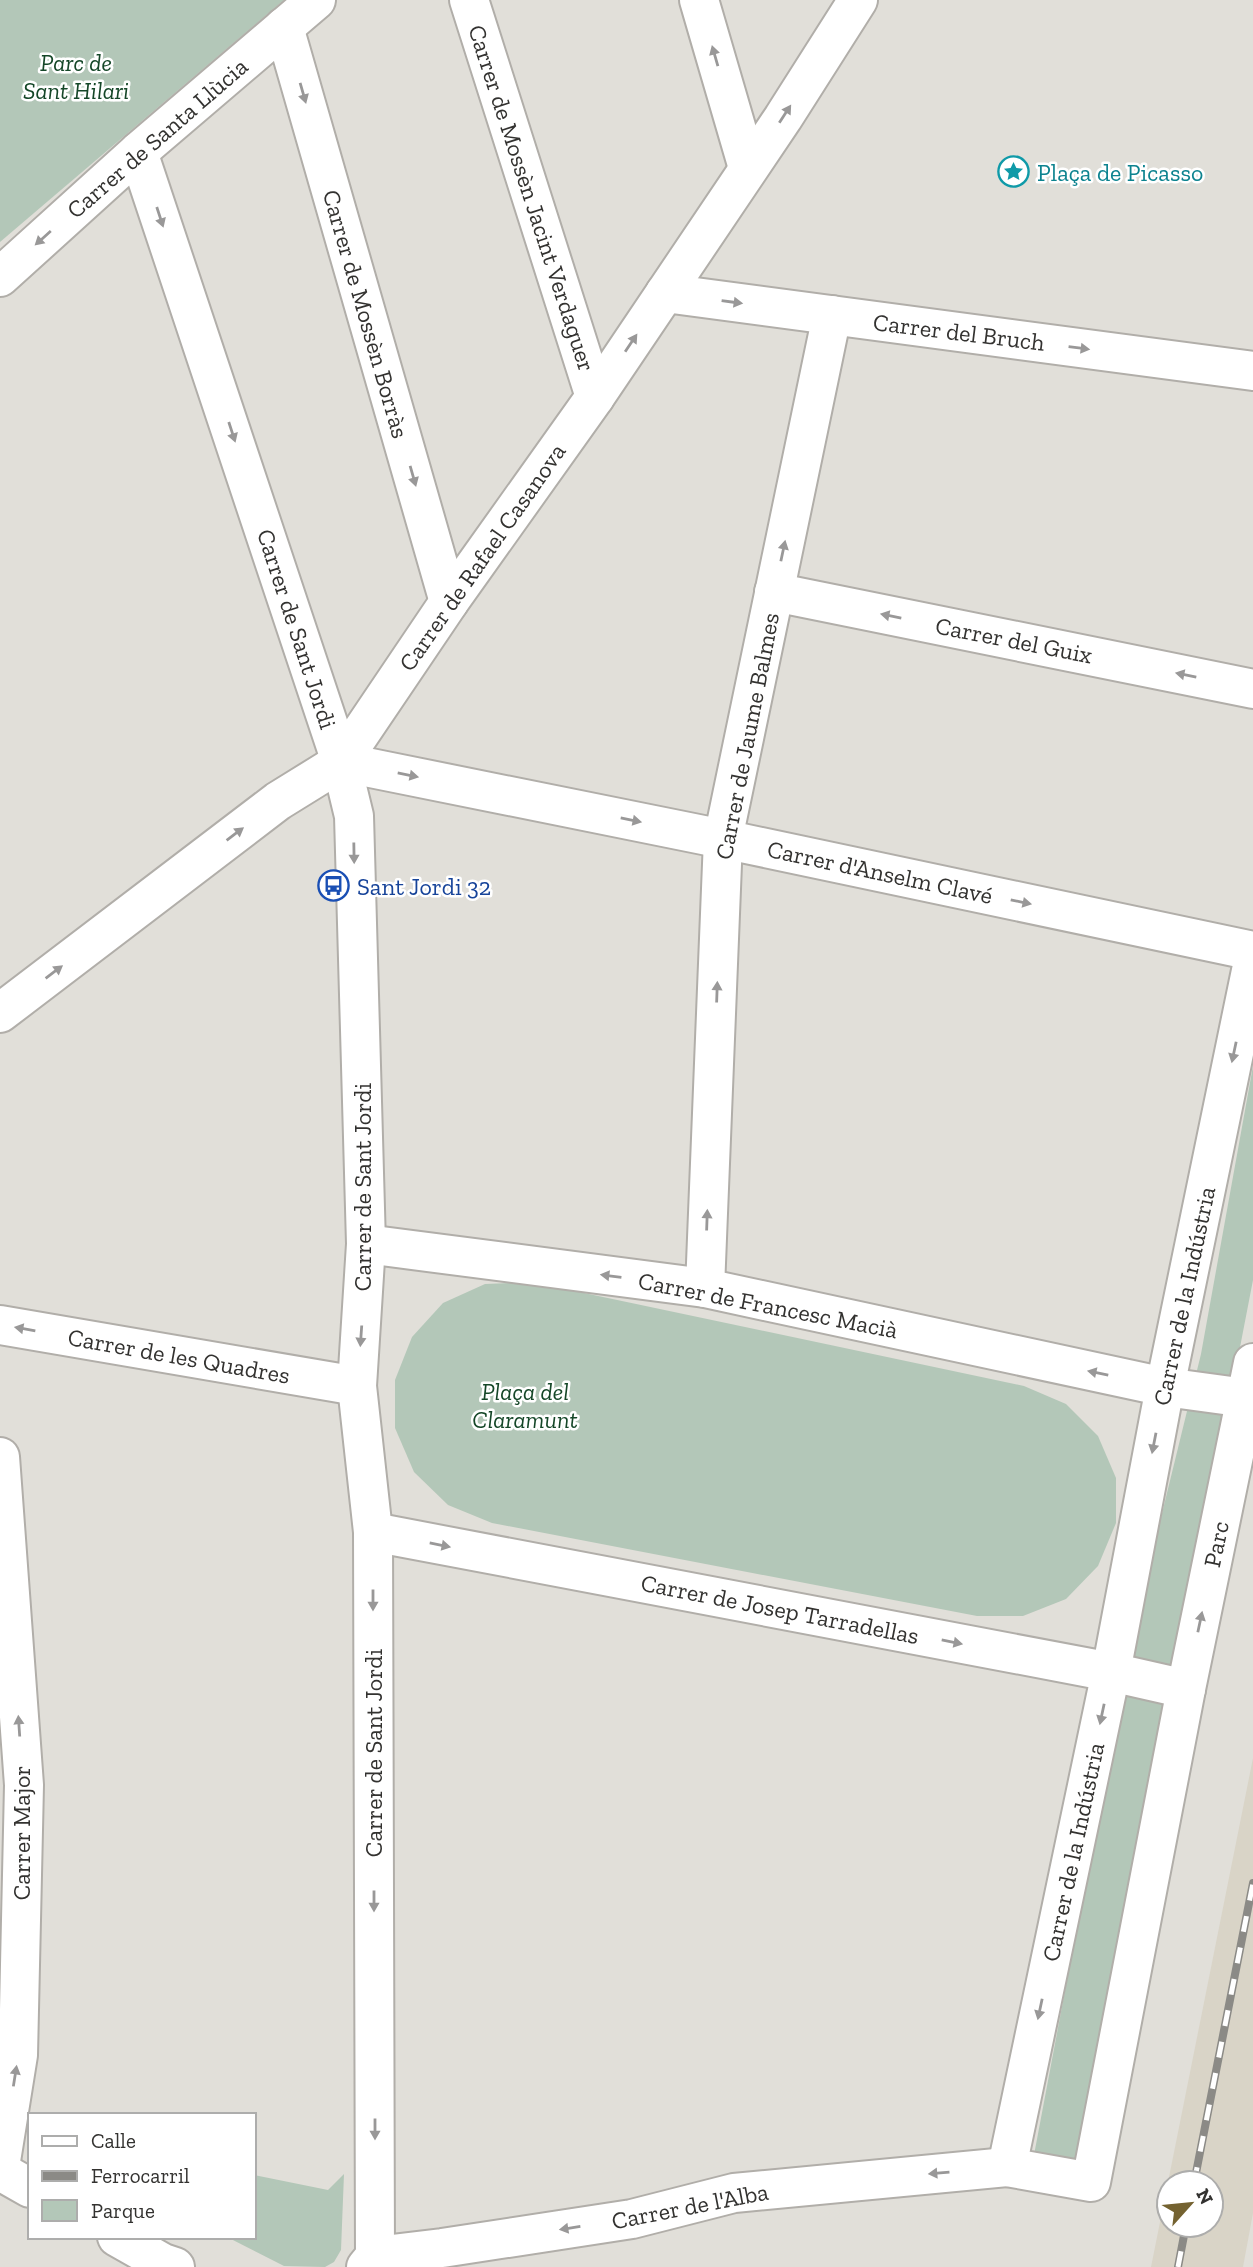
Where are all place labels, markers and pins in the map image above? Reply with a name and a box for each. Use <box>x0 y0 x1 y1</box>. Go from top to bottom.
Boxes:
place icon: Plaça de Picasso <box>997 155 1031 189</box>
place label: Plaça de Picasso <box>1037 158 1203 187</box>
bus stop icon: Sant Jordi 32 <box>317 869 351 903</box>
place label: Sant Jordi 32 <box>357 872 491 901</box>

